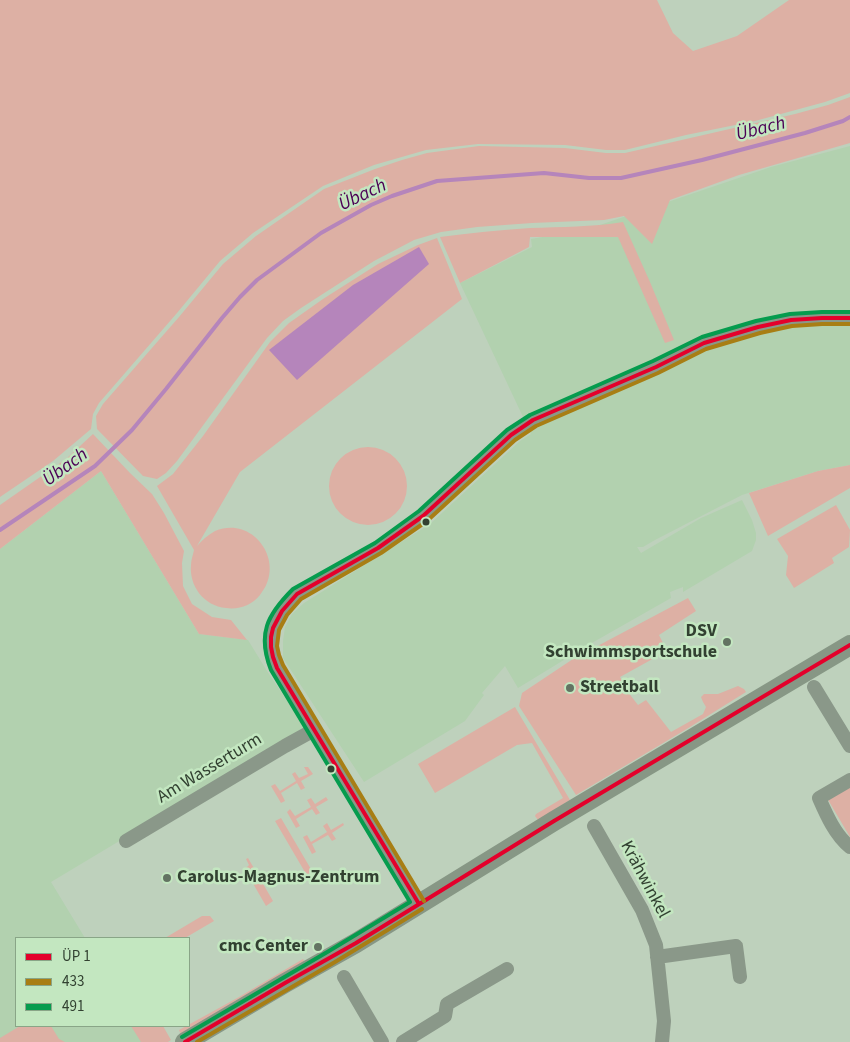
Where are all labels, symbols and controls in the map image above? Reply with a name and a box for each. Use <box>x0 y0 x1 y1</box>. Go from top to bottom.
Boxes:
water label: Übach <box>734 113 788 147</box>
water label: Übach <box>335 175 391 217</box>
water label: Übach <box>39 444 93 492</box>
unlabelled marker <box>421 517 431 527</box>
place label: DSV Schwimmsportschule <box>545 621 717 664</box>
marker: DSV Schwimmsportschule <box>721 636 733 648</box>
place label: Streetball <box>580 677 659 699</box>
marker: Streetball <box>564 682 576 694</box>
street label: Am Wasserturm <box>154 729 266 809</box>
unlabelled marker <box>326 764 336 774</box>
street label: Krähwinkel <box>615 838 673 922</box>
place label: Carolus-Magnus-Zentrum <box>177 867 379 889</box>
marker: Carolus-Magnus-Zentrum <box>161 872 173 884</box>
place label: cmc Center <box>219 936 308 958</box>
legend <box>15 937 190 1027</box>
marker: cmc Center <box>312 941 324 953</box>
text: ÜP 1 <box>62 946 91 967</box>
text: 433 <box>62 971 84 992</box>
text: 491 <box>62 996 84 1017</box>

